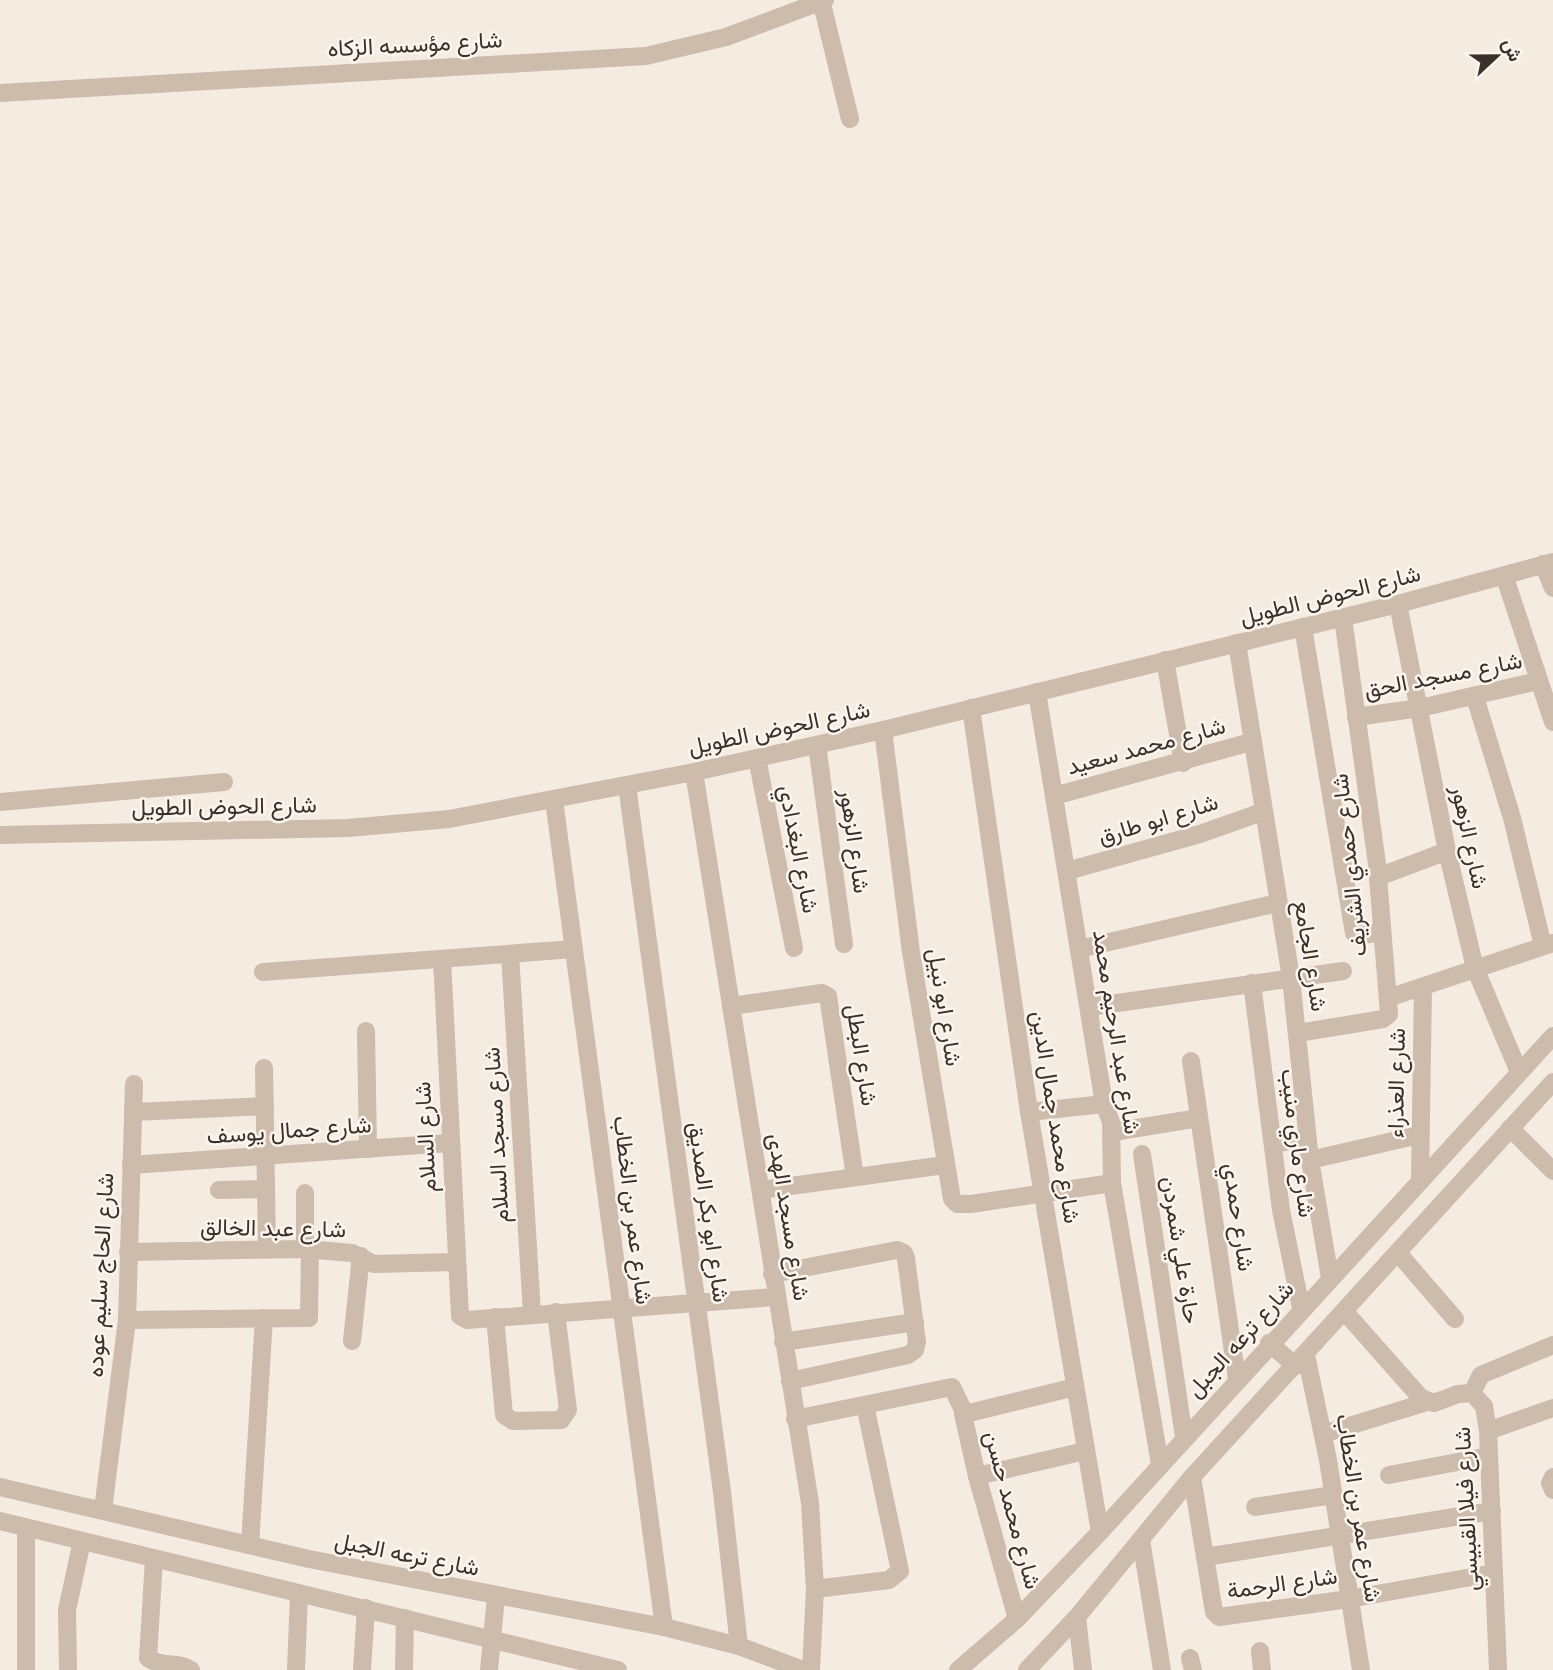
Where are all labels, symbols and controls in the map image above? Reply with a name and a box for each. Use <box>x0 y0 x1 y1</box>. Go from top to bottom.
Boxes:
north arrow <box>1462 21 1532 91</box>
street label: شارع مؤسسه الزكاه <box>327 26 503 65</box>
text: ش <box>1497 35 1527 65</box>
street label: شارع الحوض الطويل <box>1237 560 1424 633</box>
street label: شارع مسجد الحق <box>1362 647 1525 706</box>
street label: شارع الحوض الطويل <box>686 696 873 763</box>
street label: شارع محمد سعيد <box>1064 712 1229 783</box>
street label: شارع حمدي الشريف <box>1326 772 1377 958</box>
street label: شارع الزهور <box>1443 782 1494 892</box>
street label: شارع البغدادي <box>768 783 824 916</box>
street label: شارع الزهور <box>832 786 875 895</box>
street label: شارع ابو طارق <box>1095 788 1222 852</box>
street label: شارع الحوض الطويل <box>131 791 317 824</box>
street label: شارع الجامع <box>1286 899 1333 1014</box>
street label: شارع عبد الرحيم محمد <box>1085 928 1146 1136</box>
street label: شارع ابو نبيل <box>920 946 967 1068</box>
street label: شارع البطل <box>838 1002 883 1108</box>
street label: شارع محمد جمال الدين <box>1023 1009 1086 1226</box>
street label: شارع العذراء <box>1382 1028 1413 1138</box>
street label: شارع مسجد السلام <box>478 1046 517 1224</box>
street label: شارع ماري منيب <box>1270 1067 1320 1220</box>
street label: شارع السلام <box>409 1081 444 1193</box>
street label: شارع جمال يوسف <box>206 1111 372 1152</box>
street label: شارع عمر بن الخطاب <box>606 1114 657 1306</box>
street label: شارع ابو بكر الصديق <box>680 1120 735 1304</box>
street label: شارع مسجد الهدى <box>760 1131 815 1303</box>
street label: شارع حمدي <box>1213 1161 1259 1274</box>
street label: شارع الحاج سليم عوده <box>82 1172 121 1378</box>
street label: حارة علي شمردن <box>1151 1174 1205 1326</box>
street label: شارع عبد الخالق <box>200 1214 346 1245</box>
street label: شارع ترعه الجبل <box>1181 1276 1301 1404</box>
street label: شارع عمر بن الخطاب <box>1328 1412 1387 1604</box>
street label: شارع فيلا القبيسي <box>1449 1426 1489 1592</box>
street label: شارع محمد حسن <box>977 1428 1047 1593</box>
street label: شارع ترعه الجبل <box>332 1527 482 1584</box>
street label: شارع الرحمة <box>1225 1562 1339 1607</box>

